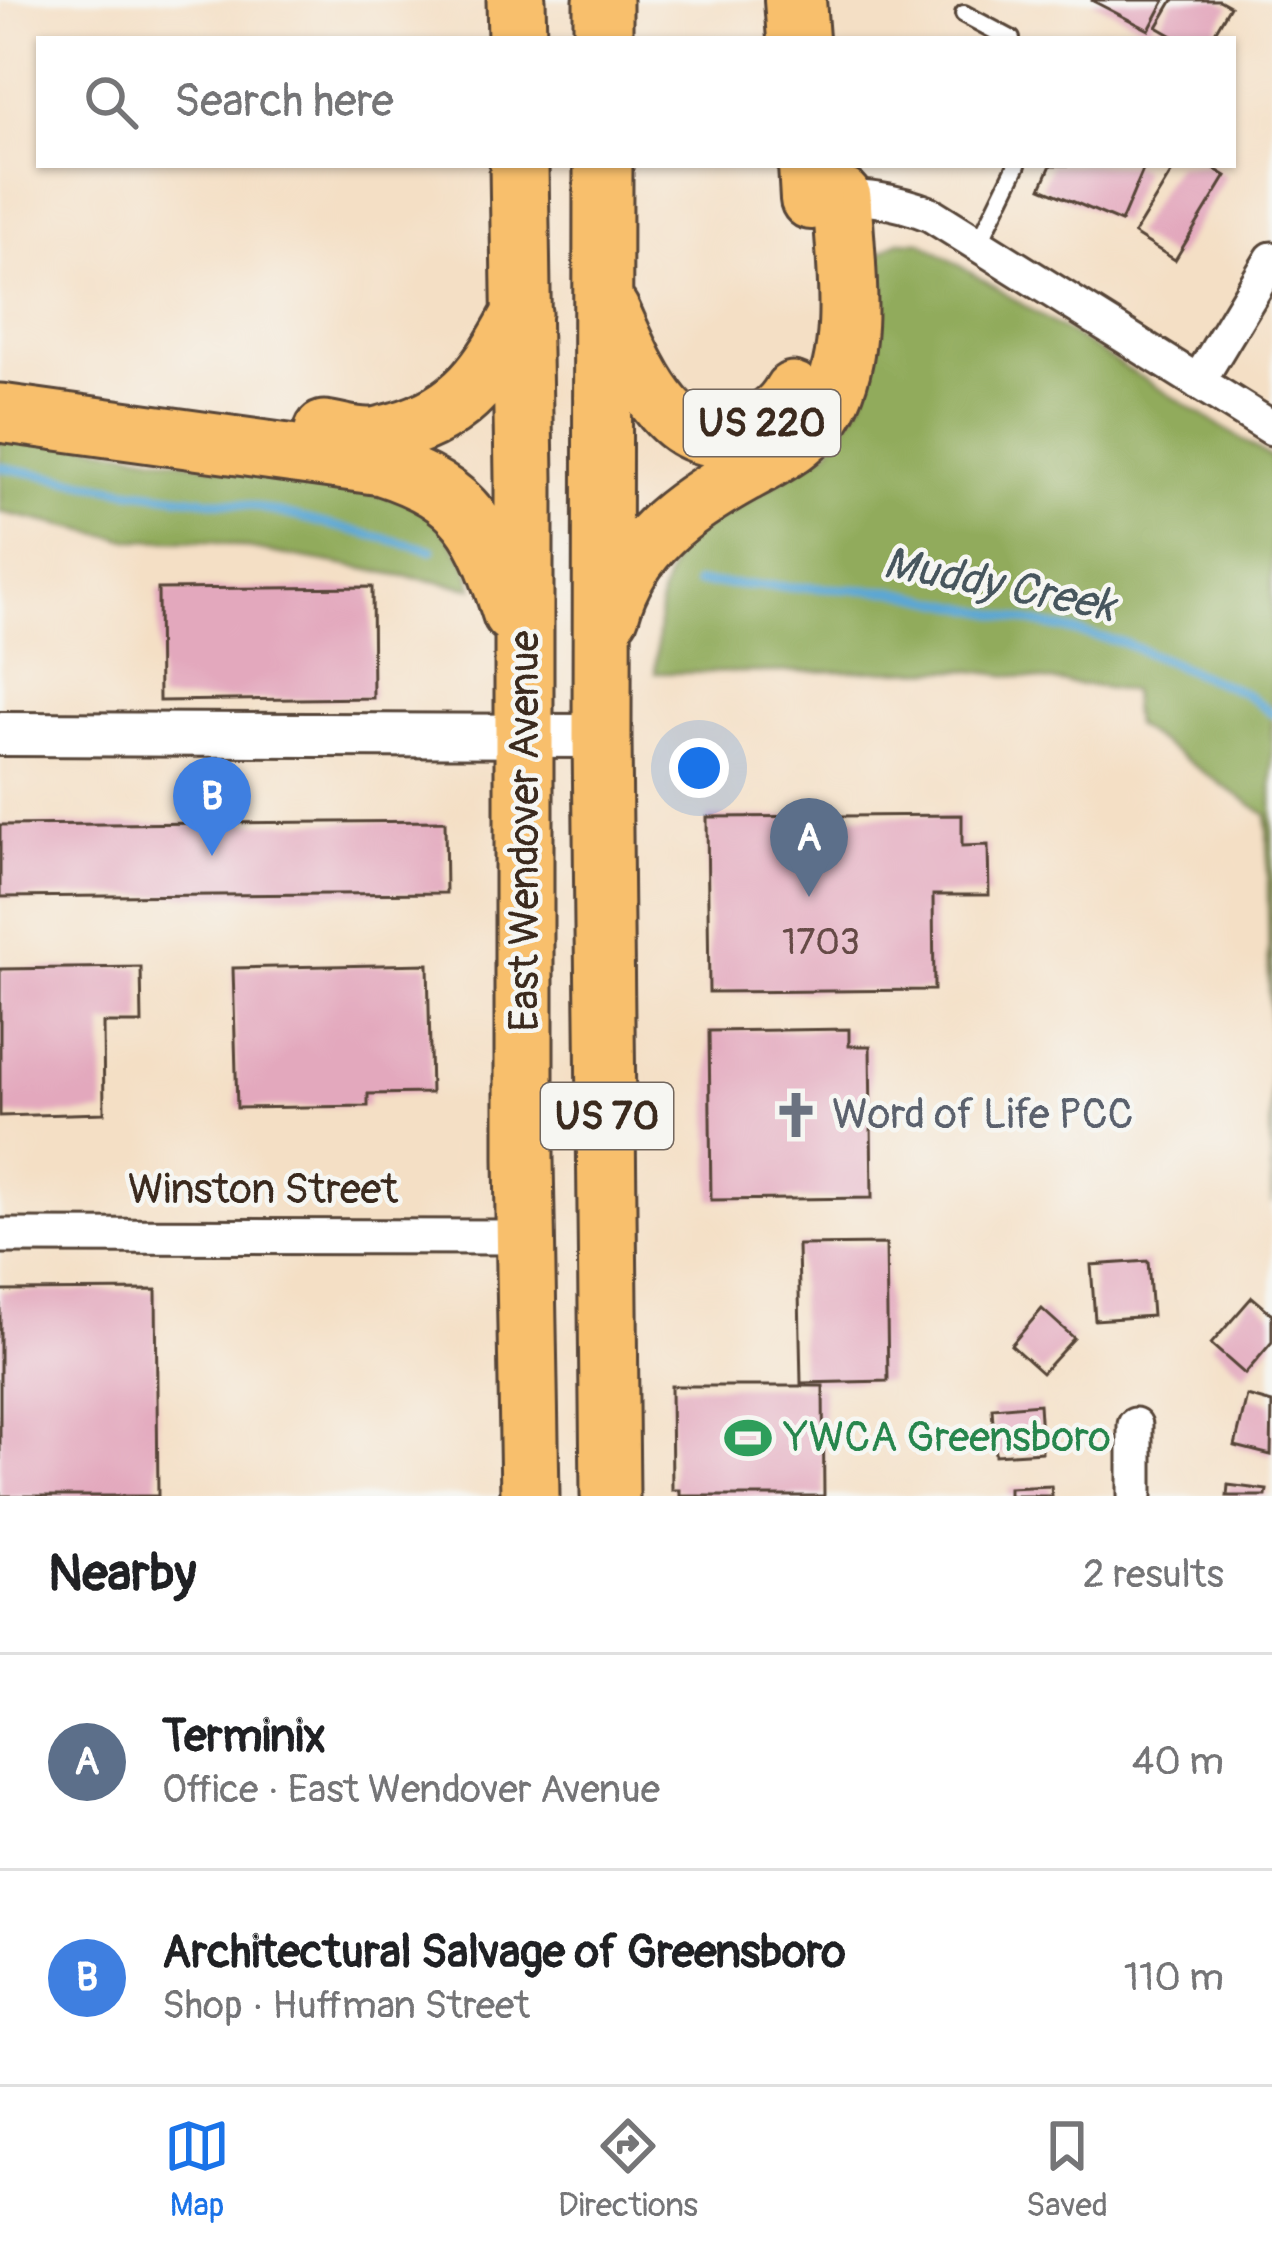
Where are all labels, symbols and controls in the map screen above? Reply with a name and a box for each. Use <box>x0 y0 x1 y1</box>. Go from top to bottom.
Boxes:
search box <box>36 36 1236 168</box>
icon: search <box>78 69 144 135</box>
text: Search here <box>174 74 394 130</box>
road number: US 220 <box>684 390 840 456</box>
water label: Muddy Creek <box>879 535 1123 636</box>
street label: East Wendover Avenue <box>499 630 551 1031</box>
your location <box>669 738 729 798</box>
pin: B <box>173 757 251 856</box>
pin: A <box>770 798 848 897</box>
house number: 1703 <box>782 920 860 965</box>
road number: US 70 <box>541 1083 673 1149</box>
place label: Word of Life PCC <box>832 1089 1134 1141</box>
church icon: Word of Life PCC <box>771 1090 821 1140</box>
street label: Winston Street <box>128 1164 398 1216</box>
place label: YWCA Greensboro <box>783 1412 1111 1464</box>
sports icon: YWCA Greensboro <box>723 1413 773 1463</box>
text: Nearby <box>48 1542 196 1606</box>
text: 2 results <box>1083 1550 1224 1599</box>
text: Terminix <box>162 1709 326 1765</box>
text: A <box>74 1737 100 1786</box>
text: 40 m <box>1132 1737 1224 1786</box>
text: Office · East Wendover Avenue <box>162 1765 660 1814</box>
text: Architectural Salvage of Greensboro <box>162 1925 846 1981</box>
text: B <box>76 1953 98 2002</box>
text: 110 m <box>1124 1953 1224 2002</box>
text: Shop · Huffman Street <box>162 1981 530 2030</box>
tab: Map <box>164 2113 230 2226</box>
tab: Directions <box>558 2113 698 2226</box>
tab: Saved <box>1026 2113 1108 2226</box>

